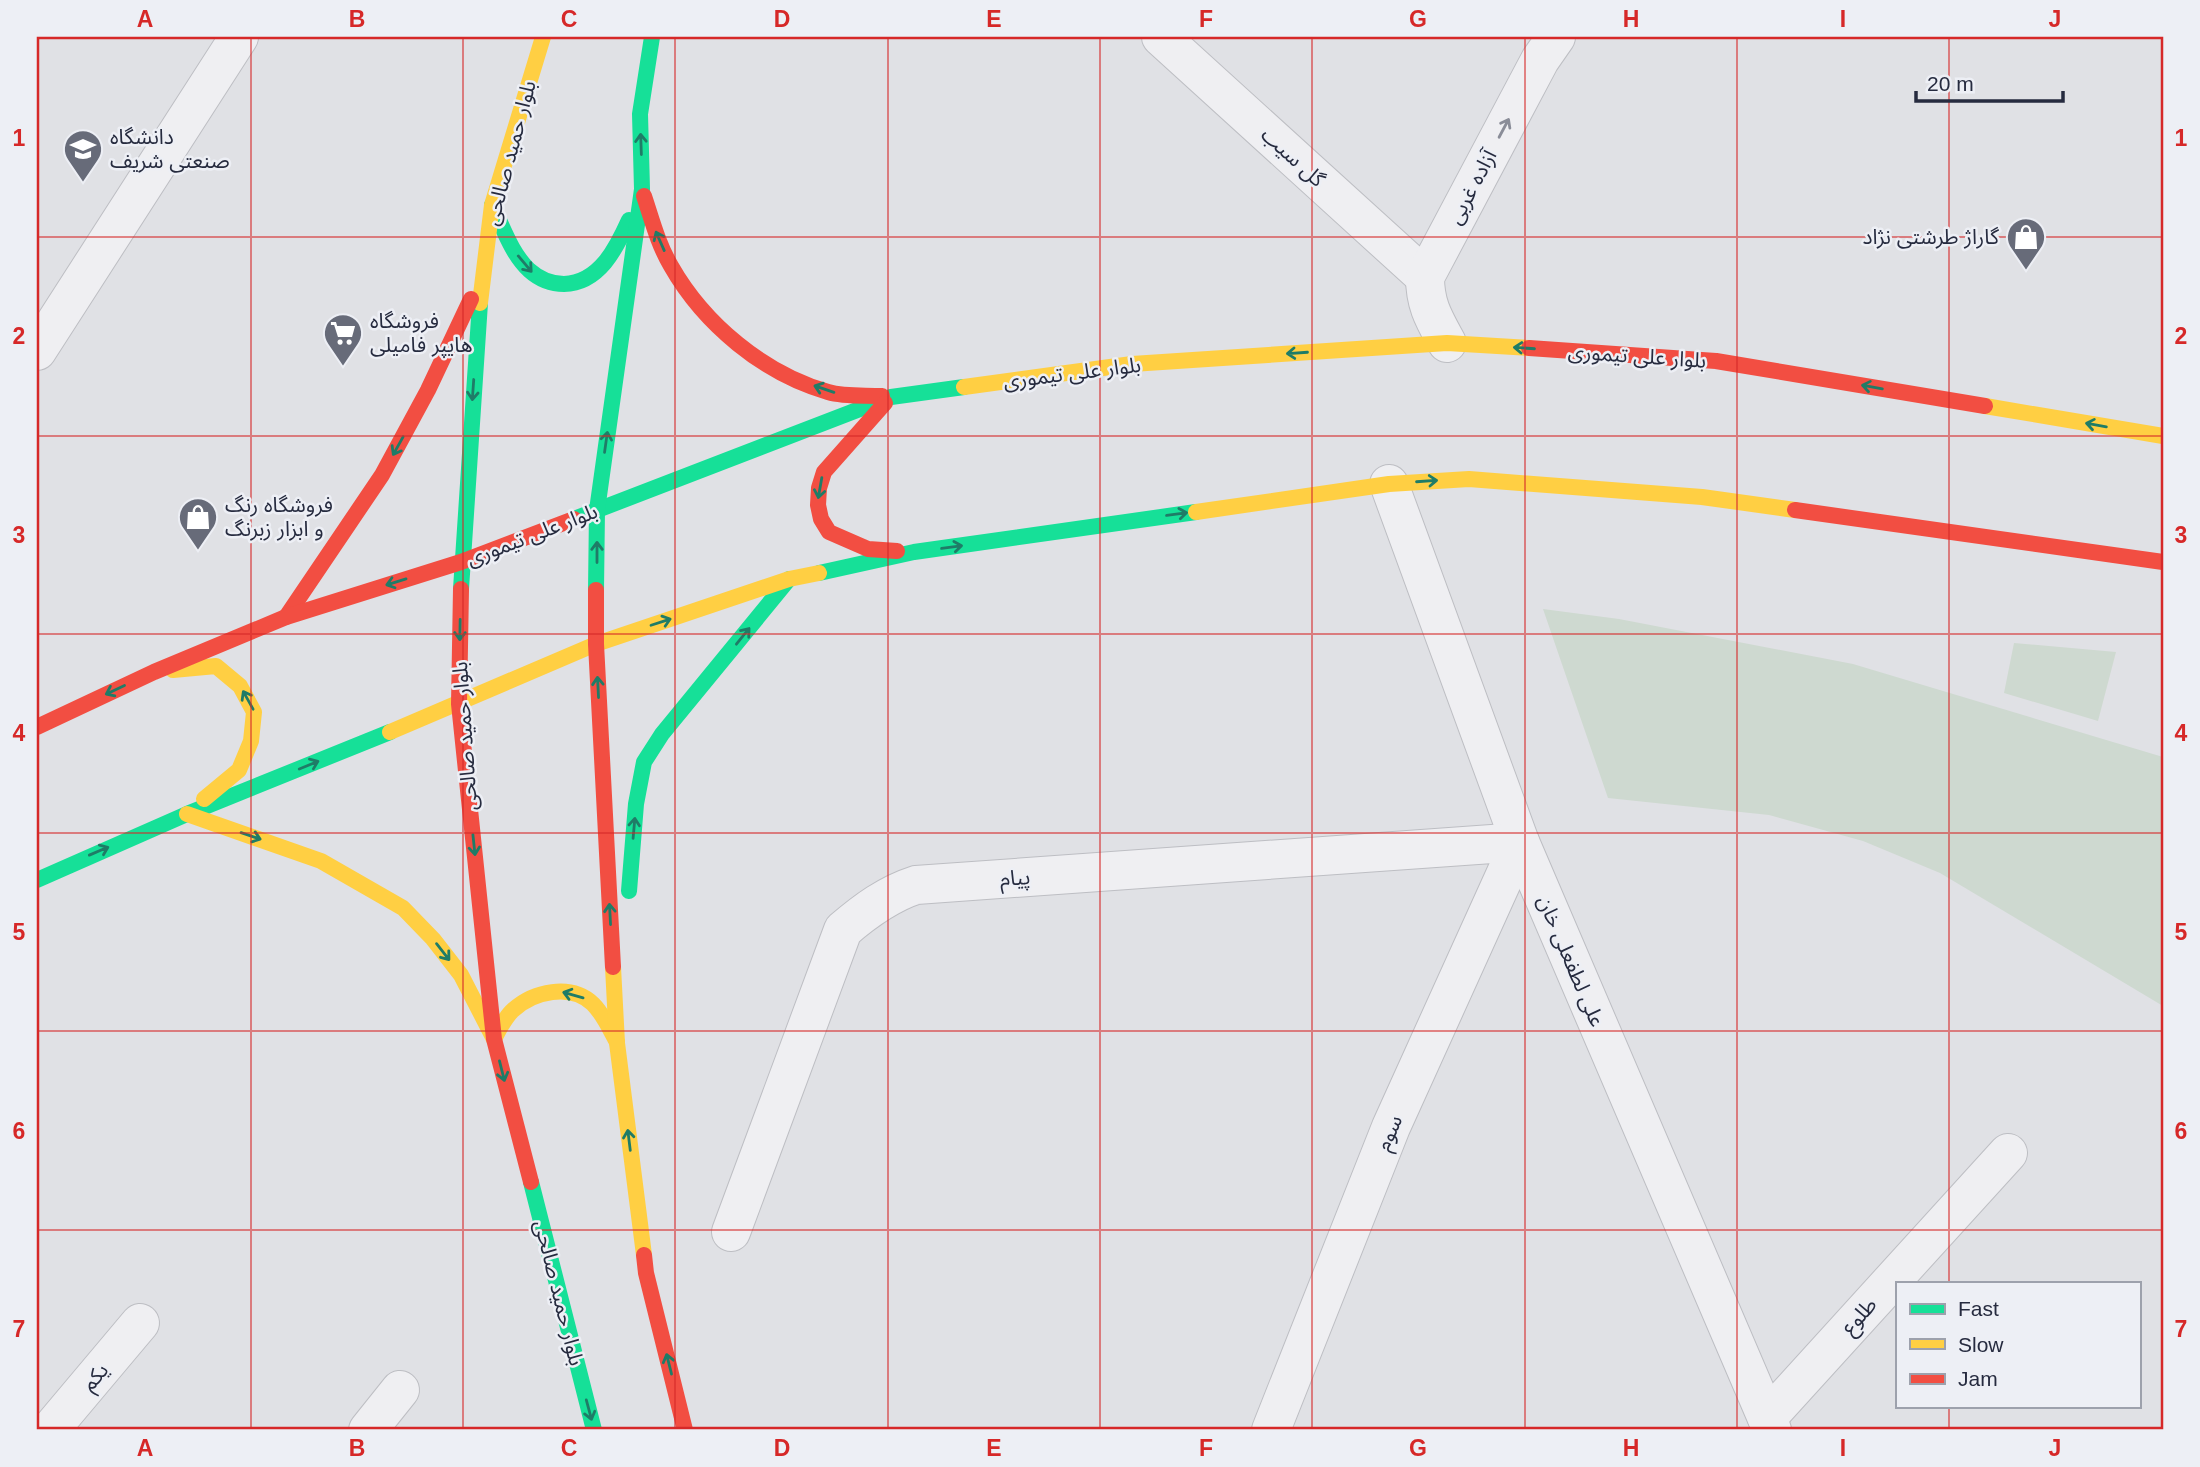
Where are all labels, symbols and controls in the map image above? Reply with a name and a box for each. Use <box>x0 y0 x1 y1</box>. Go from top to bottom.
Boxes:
text: A <box>137 6 153 32</box>
text: B <box>349 6 365 32</box>
text: C <box>561 6 577 32</box>
text: D <box>774 6 790 32</box>
text: E <box>986 6 1002 32</box>
text: F <box>1199 6 1213 32</box>
text: G <box>1409 6 1427 32</box>
text: H <box>1623 6 1639 32</box>
text: I <box>1840 6 1846 32</box>
text: J <box>2049 6 2061 32</box>
scale bar <box>1916 60 2064 104</box>
text: 20 m <box>1927 72 1974 95</box>
street label: بلوار حمید صالحی <box>479 78 541 228</box>
one-way arrow <box>1498 118 1511 139</box>
street label: گل سیب <box>1256 122 1330 192</box>
text: 1 <box>13 125 26 151</box>
place label: دانشگاه صنعتی شریف <box>110 125 230 173</box>
text: 1 <box>2175 125 2188 151</box>
school or university icon: دانشگاه صنعتی شریف <box>62 128 104 183</box>
one-way arrow <box>634 133 647 156</box>
street label: آزاده غربی <box>1442 145 1502 228</box>
shop icon: گاراژ طرشتی نژاد <box>2005 216 2047 271</box>
place label: گاراژ طرشتی نژاد <box>1863 225 1999 249</box>
one-way arrow <box>653 231 666 252</box>
one-way arrow <box>517 255 533 273</box>
place label: فروشگاه هایپر فامیلی <box>370 309 473 358</box>
supermarket icon: فروشگاه هایپر فامیلی <box>322 312 364 367</box>
text: 2 <box>13 323 25 349</box>
text: 2 <box>2175 323 2187 349</box>
street label: بلوار علی تیموری <box>1567 339 1707 373</box>
one-way arrow <box>1513 341 1536 354</box>
one-way arrow <box>1286 347 1309 360</box>
street label: بلوار علی تیموری <box>1002 353 1142 393</box>
one-way arrow <box>466 379 479 401</box>
one-way arrow <box>1861 380 1884 393</box>
one-way arrow <box>813 381 835 394</box>
one-way arrow <box>2085 418 2108 431</box>
one-way arrow <box>600 432 613 454</box>
one-way arrow <box>391 435 405 455</box>
one-way arrow <box>1415 475 1438 488</box>
one-way arrow <box>813 476 827 499</box>
place label: فروشگاه رنگ و ابزار زبرنگ <box>225 493 333 541</box>
shop icon: فروشگاه رنگ و ابزار زبرنگ <box>177 496 219 551</box>
street label: بلوار علی تیموری <box>463 499 601 571</box>
one-way arrow <box>1165 507 1188 520</box>
text: 3 <box>13 522 25 548</box>
text: 3 <box>2175 522 2187 548</box>
one-way arrow <box>940 540 962 553</box>
one-way arrow <box>590 541 604 564</box>
one-way arrow <box>385 577 407 590</box>
one-way arrow <box>650 615 672 628</box>
one-way arrow <box>453 618 467 641</box>
one-way arrow <box>735 627 750 645</box>
street label: بلوار حمید صالحی <box>448 661 482 811</box>
one-way arrow <box>592 675 605 698</box>
one-way arrow <box>105 684 126 698</box>
one-way arrow <box>241 691 255 711</box>
text: 4 <box>13 720 26 746</box>
text: 4 <box>2175 720 2188 746</box>
one-way arrow <box>298 757 319 770</box>
one-way arrow <box>628 818 641 840</box>
one-way arrow <box>240 831 262 843</box>
one-way arrow <box>467 834 480 856</box>
one-way arrow <box>88 844 109 857</box>
street label: پیام <box>999 865 1031 895</box>
street label: علی لطفعلی خان <box>1533 892 1609 1030</box>
one-way arrow <box>604 903 617 926</box>
text: 5 <box>13 919 26 945</box>
text: 5 <box>2175 919 2188 945</box>
one-way arrow <box>435 942 450 960</box>
one-way arrow <box>563 987 585 1000</box>
one-way arrow <box>496 1059 509 1082</box>
street label: سوم <box>1371 1111 1411 1156</box>
text: 6 <box>13 1118 25 1144</box>
text: 6 <box>2175 1118 2187 1144</box>
one-way arrow <box>623 1129 636 1152</box>
street label: بلوار حمید صالحی <box>529 1218 589 1368</box>
legend <box>1896 1282 2140 1408</box>
street label: طلوع <box>1836 1293 1884 1341</box>
text: Fast <box>1958 1297 1999 1320</box>
text: 7 <box>13 1316 25 1342</box>
text: 7 <box>2175 1316 2187 1342</box>
text: Slow <box>1958 1333 2004 1356</box>
one-way arrow <box>661 1353 675 1376</box>
street label: یکم <box>77 1358 116 1398</box>
text: Jam <box>1958 1367 1998 1390</box>
one-way arrow <box>583 1398 596 1421</box>
text: A <box>137 1435 153 1461</box>
text: B <box>349 1435 365 1461</box>
text: C <box>561 1435 577 1461</box>
text: D <box>774 1435 790 1461</box>
text: E <box>986 1435 1002 1461</box>
text: F <box>1199 1435 1213 1461</box>
text: G <box>1409 1435 1427 1461</box>
text: H <box>1623 1435 1639 1461</box>
text: I <box>1840 1435 1846 1461</box>
text: J <box>2049 1435 2061 1461</box>

